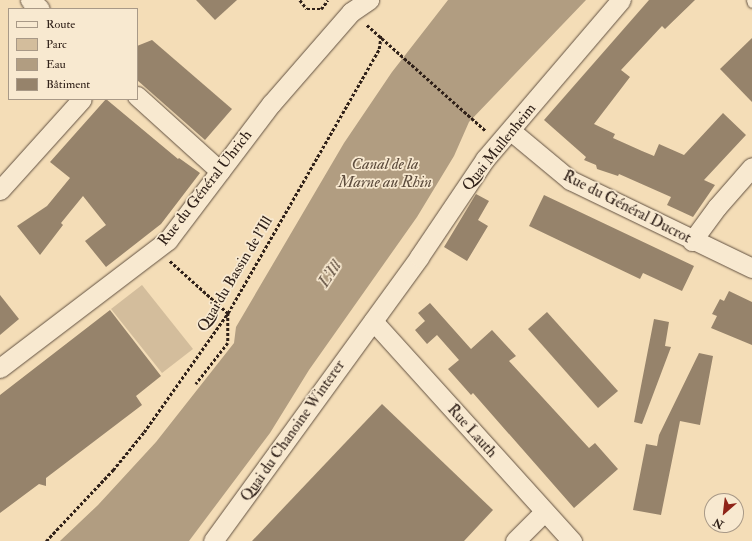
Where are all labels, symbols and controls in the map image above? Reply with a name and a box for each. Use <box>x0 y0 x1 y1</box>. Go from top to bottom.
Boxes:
legend <box>8 8 138 100</box>
text: Route <box>46 17 75 32</box>
text: Parc <box>46 37 67 52</box>
text: Eau <box>46 57 66 72</box>
text: Bâtiment <box>46 77 90 92</box>
street label: Quai Mullenheim <box>458 100 540 194</box>
street label: Rue du Général Uhrich <box>154 127 256 249</box>
water label: Canal de la Marne au Rhin <box>338 154 432 192</box>
street label: Rue du Général Ducrot <box>560 167 694 247</box>
street label: Quai du Bassin de l'Ill <box>193 213 277 335</box>
water label: L'Ill <box>314 257 346 291</box>
street label: Quai du Chanoine Winterer <box>237 357 349 505</box>
street label: Rue Lauth <box>443 401 501 461</box>
north arrow <box>704 493 744 533</box>
text: N <box>711 515 726 531</box>

